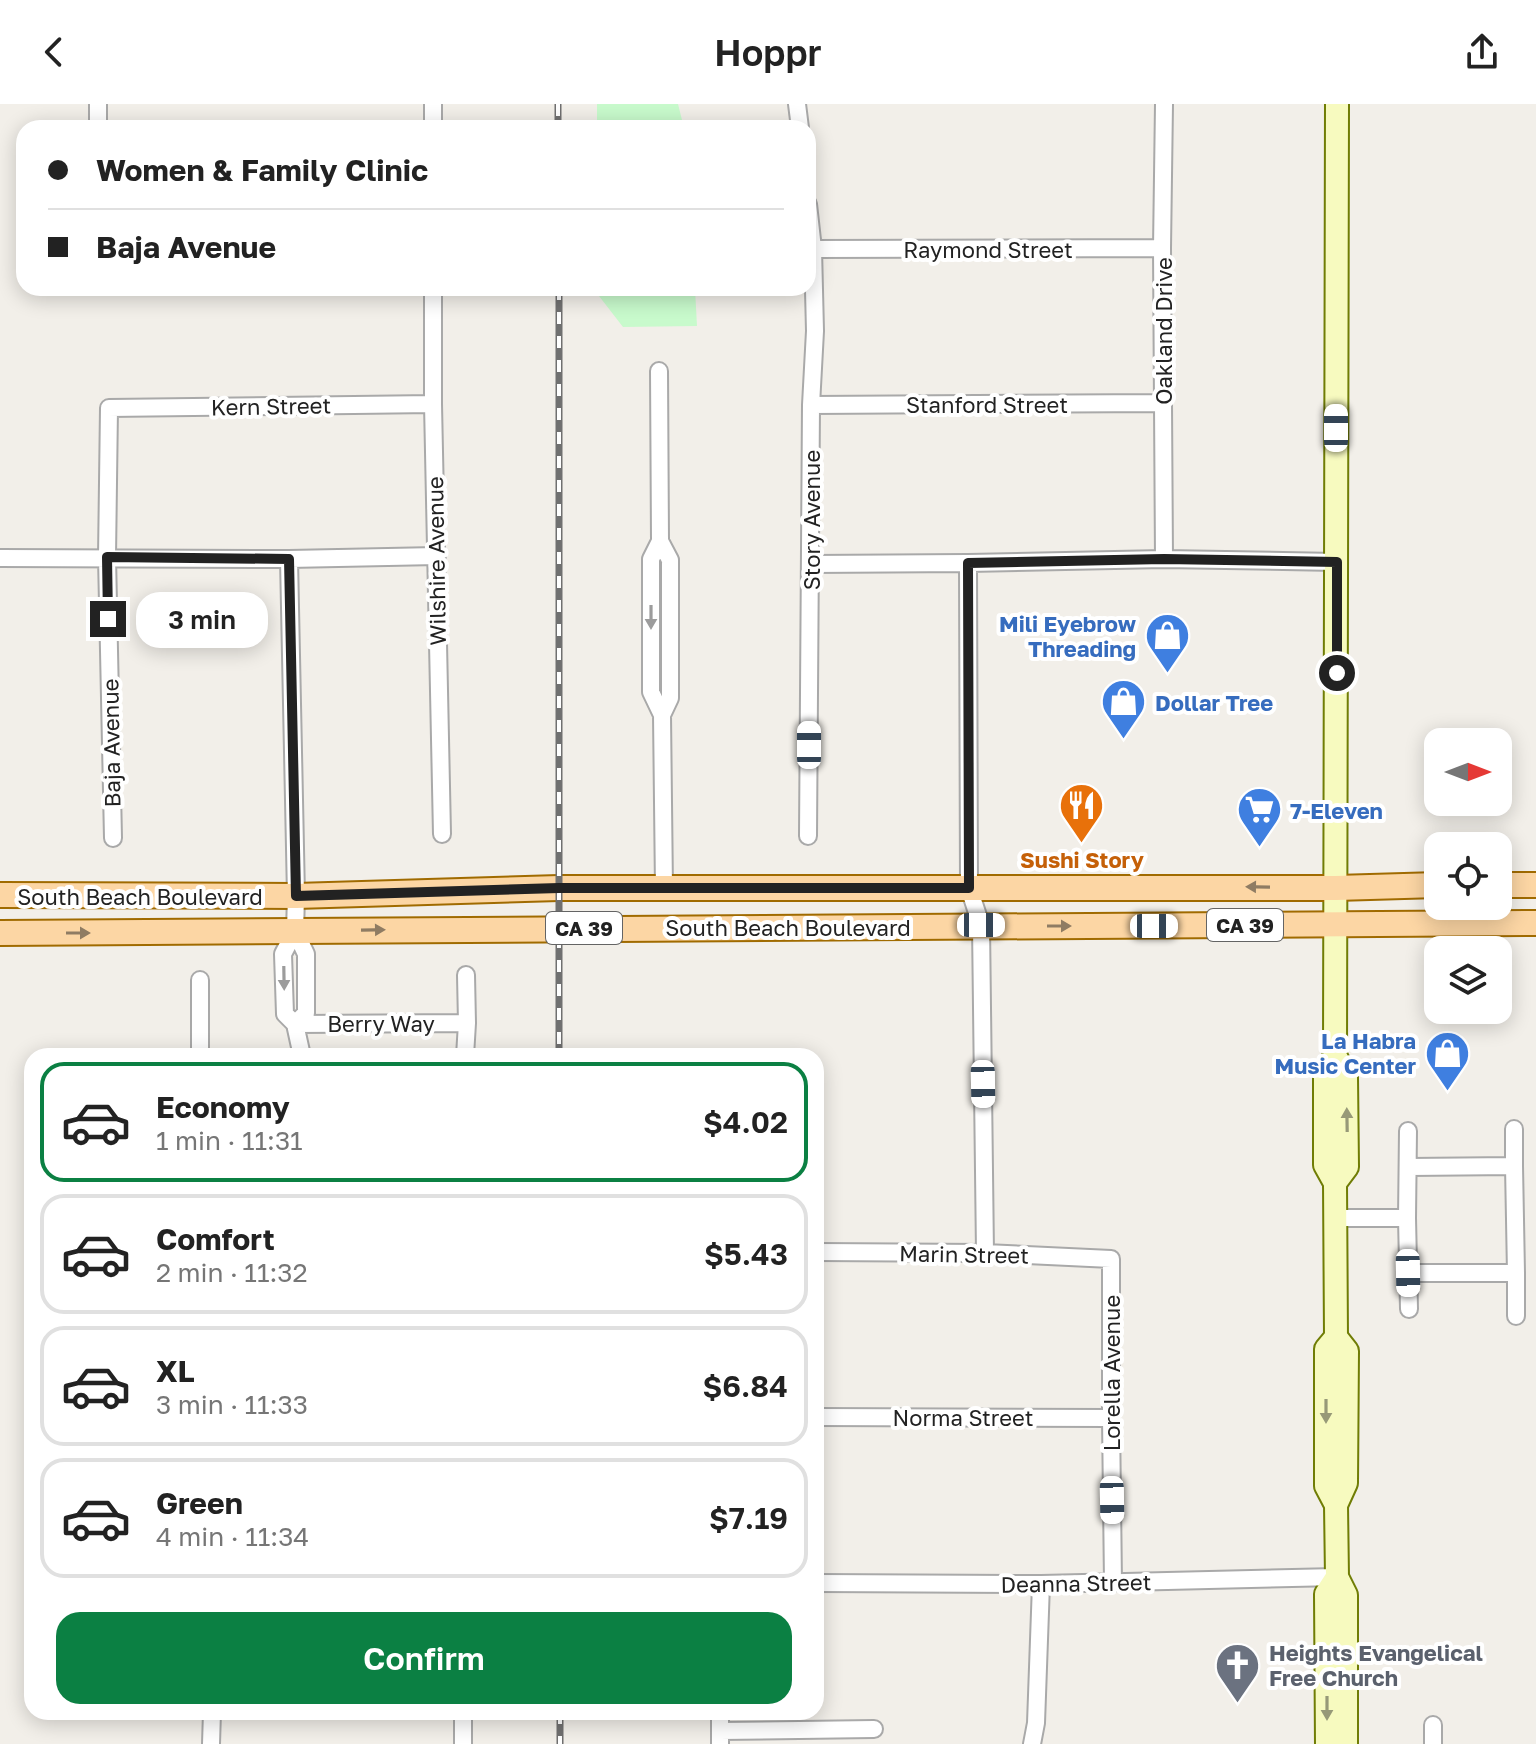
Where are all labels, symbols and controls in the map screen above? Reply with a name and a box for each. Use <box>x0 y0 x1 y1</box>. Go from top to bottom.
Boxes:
icon: back <box>32 30 76 74</box>
icon: share <box>1460 30 1504 74</box>
text: Hoppr <box>714 31 822 74</box>
text: Women & Family Clinic <box>96 152 428 188</box>
text: Baja Avenue <box>96 229 276 265</box>
street label: Raymond Street <box>903 236 1073 263</box>
street label: Oakland Drive <box>1150 257 1177 405</box>
street label: Kern Street <box>211 391 331 421</box>
street label: Stanford Street <box>906 391 1068 418</box>
car <box>1324 404 1348 452</box>
street label: Story Avenue <box>798 450 825 590</box>
street label: Wilshire Avenue <box>421 476 451 646</box>
callout: 3 min <box>136 591 268 647</box>
route end <box>90 601 126 637</box>
text: 3 min <box>168 604 236 635</box>
one-way arrow <box>645 605 657 630</box>
place label: Mili Eyebrow Threading <box>999 610 1137 662</box>
shop icon: Mili Eyebrow Threading <box>1143 612 1191 675</box>
route start <box>1319 655 1355 691</box>
street label: Baja Avenue <box>96 678 126 808</box>
shop icon: Dollar Tree <box>1100 678 1148 741</box>
place label: Dollar Tree <box>1155 689 1273 716</box>
car <box>797 721 821 769</box>
north arrow <box>1424 728 1512 816</box>
map controls <box>1424 728 1512 1024</box>
restaurant icon: Sushi Story <box>1058 782 1106 845</box>
supermarket icon: 7-Eleven <box>1235 786 1283 849</box>
place label: 7-Eleven <box>1290 797 1383 824</box>
button: locate <box>1424 832 1512 920</box>
place label: Sushi Story <box>1020 846 1144 873</box>
one-way arrow <box>1245 880 1270 893</box>
street label: South Beach Boulevard <box>17 883 263 910</box>
road number: CA 39 <box>1207 909 1283 941</box>
road number: CA 39 <box>546 912 622 944</box>
car <box>957 913 1005 937</box>
street label: South Beach Boulevard <box>665 914 911 941</box>
car <box>1130 914 1178 938</box>
one-way arrow <box>1047 920 1072 932</box>
one-way arrow <box>361 924 386 937</box>
one-way arrow <box>66 927 91 939</box>
button: layers <box>1424 936 1512 1024</box>
one-way arrow <box>277 966 290 991</box>
street label: Berry Way <box>327 1010 435 1037</box>
place label: La Habra Music Center <box>1275 1027 1416 1079</box>
shop icon: La Habra Music Center <box>1423 1029 1471 1092</box>
car <box>971 1060 995 1108</box>
icon: car <box>60 1086 132 1158</box>
text: Economy <box>156 1089 290 1125</box>
text: $4.02 <box>703 1104 788 1140</box>
one-way arrow <box>1341 1107 1353 1132</box>
text: 1 min · 11:31 <box>156 1125 303 1156</box>
icon: car <box>60 1218 132 1290</box>
text: Comfort <box>156 1221 275 1257</box>
text: $5.43 <box>704 1236 788 1272</box>
street label: Marin Street <box>899 1239 1029 1269</box>
car <box>1396 1249 1420 1297</box>
text: 2 min · 11:32 <box>156 1257 308 1288</box>
street label: Lorella Avenue <box>1098 1295 1125 1451</box>
icon: car <box>60 1350 132 1422</box>
text: XL <box>156 1353 195 1389</box>
text: $6.84 <box>703 1368 788 1404</box>
text: 3 min · 11:33 <box>156 1389 308 1420</box>
one-way arrow <box>1320 1399 1332 1424</box>
street label: Norma Street <box>892 1404 1034 1431</box>
car <box>1100 1476 1124 1524</box>
icon: car <box>60 1482 132 1554</box>
text: Green <box>156 1485 243 1521</box>
text: $7.19 <box>709 1500 788 1536</box>
text: 4 min · 11:34 <box>156 1521 309 1552</box>
street label: Deanna Street <box>1000 1568 1152 1598</box>
button: Confirm <box>56 1612 792 1704</box>
place label: Heights Evangelical Free Church <box>1269 1639 1483 1691</box>
church icon: Heights Evangelical Free Church <box>1214 1641 1262 1704</box>
one-way arrow <box>1321 1696 1333 1721</box>

